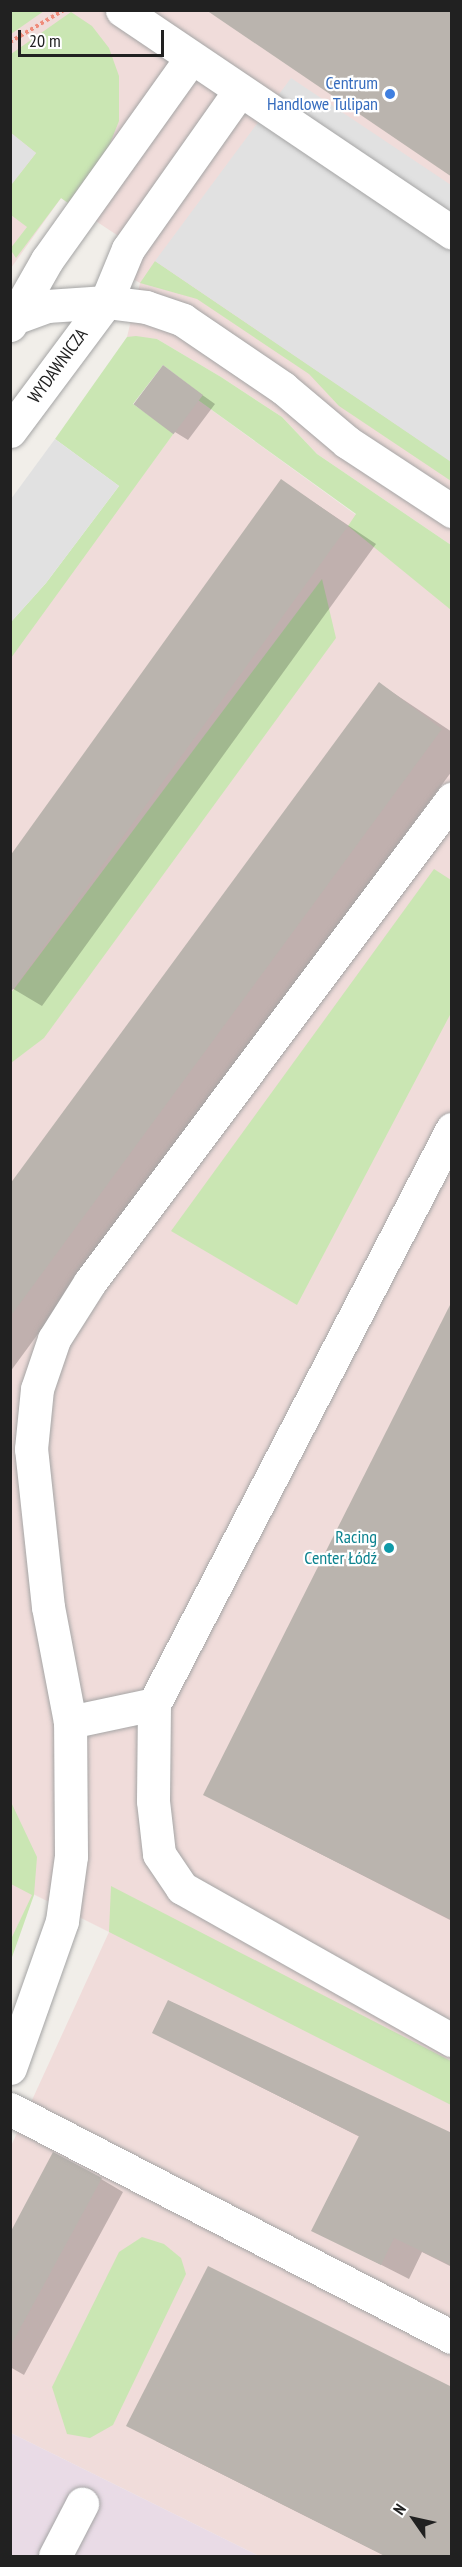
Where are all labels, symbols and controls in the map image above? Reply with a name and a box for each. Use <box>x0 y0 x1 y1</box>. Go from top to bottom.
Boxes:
scale bar <box>21 18 166 56</box>
text: 20 m <box>29 29 61 52</box>
place label: Centrum Handlowe Tulipan <box>267 73 378 116</box>
marker: Centrum Handlowe Tulipan <box>383 87 397 101</box>
street label: WYDAWNICZA <box>24 324 92 408</box>
place label: Racing Center Łódź <box>304 1527 377 1570</box>
marker: Racing Center Łódź <box>382 1541 396 1555</box>
north arrow <box>384 2489 444 2549</box>
text: N <box>388 2500 410 2518</box>

